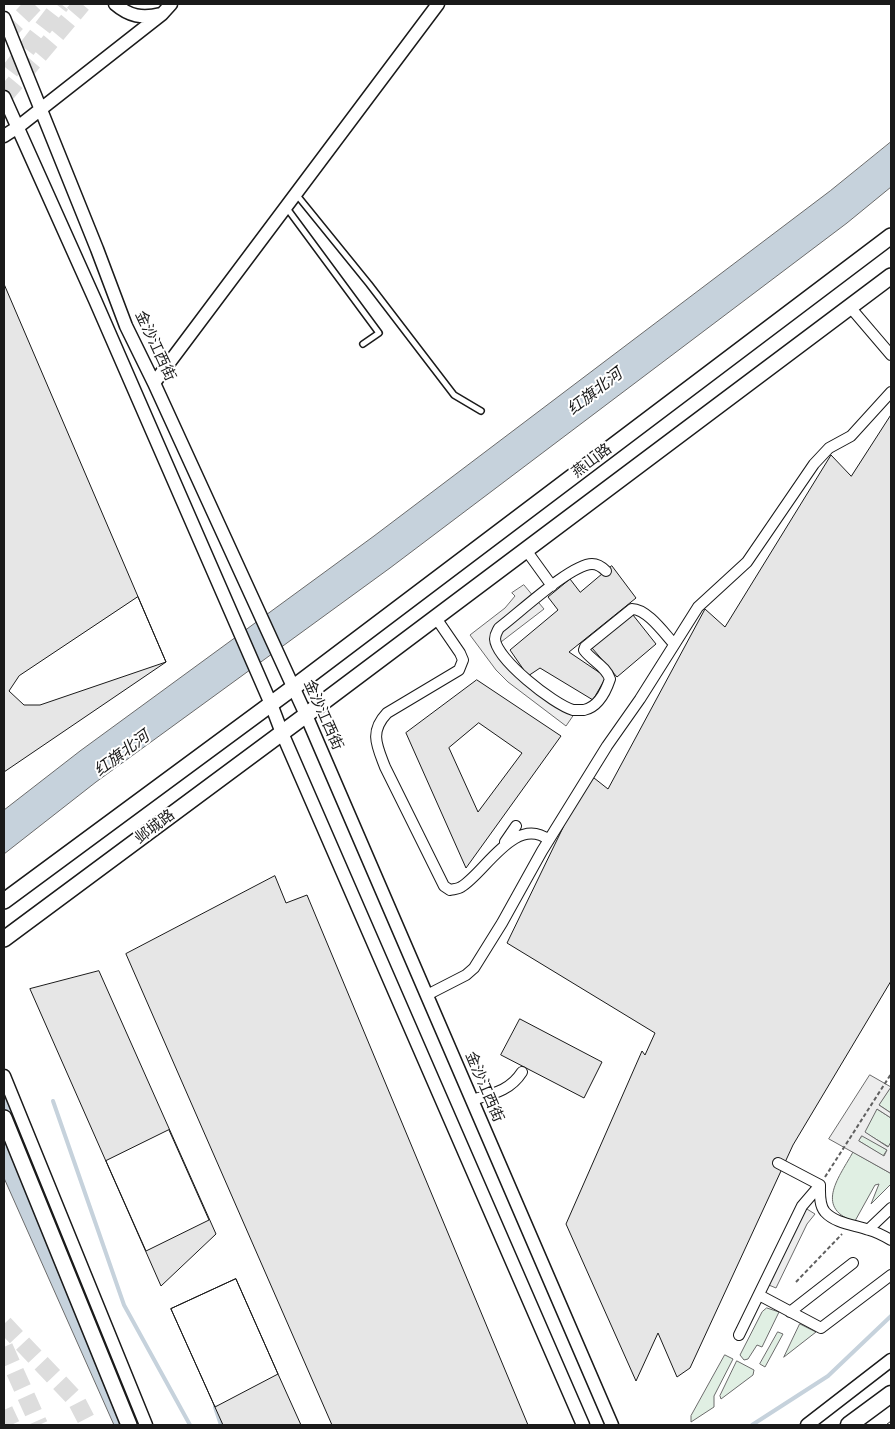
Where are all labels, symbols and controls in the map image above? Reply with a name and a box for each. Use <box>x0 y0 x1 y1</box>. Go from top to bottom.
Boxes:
street label: 金沙江西街 <box>131 308 179 384</box>
water label: 红旗北河 <box>564 365 626 419</box>
street label: 燕山路 <box>569 440 615 482</box>
street label: 金沙江西街 <box>300 677 346 753</box>
water label: 红旗北河 <box>91 727 153 781</box>
street label: 邺城路 <box>132 806 178 848</box>
street label: 金沙江西街 <box>461 1049 507 1125</box>

